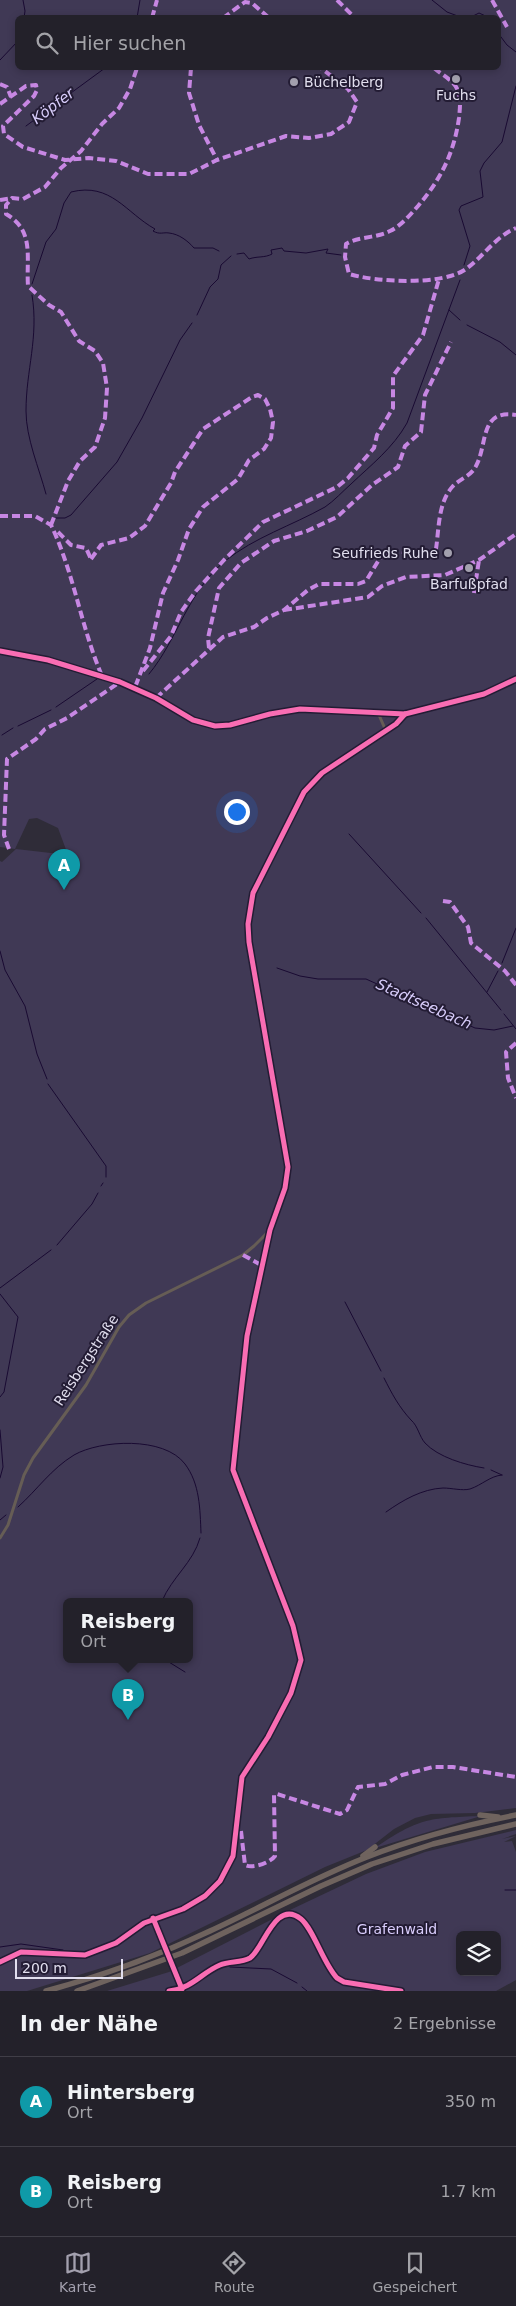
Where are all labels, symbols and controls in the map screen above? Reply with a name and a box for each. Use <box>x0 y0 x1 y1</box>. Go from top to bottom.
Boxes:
search box <box>15 15 501 70</box>
icon: search <box>33 29 61 57</box>
text: Hier suchen <box>73 32 186 54</box>
marker: Fuchs <box>450 73 462 85</box>
place label: Büchelberg <box>304 74 383 90</box>
marker: Büchelberg <box>288 76 300 88</box>
water label: Köpfer <box>28 84 79 128</box>
place label: Fuchs <box>436 87 476 103</box>
place label: Seufrieds Ruhe <box>332 545 438 561</box>
marker: Seufrieds Ruhe <box>442 547 454 559</box>
marker: Barfußpfad <box>463 562 475 574</box>
place label: Barfußpfad <box>430 576 508 592</box>
your location <box>224 799 250 825</box>
pin: A <box>48 849 80 890</box>
water label: Stadtseebach <box>373 975 475 1033</box>
street label: Reisbergstraße <box>51 1311 121 1409</box>
popup <box>63 1598 193 1663</box>
text: Reisberg <box>81 1610 175 1632</box>
text: Ort <box>81 1632 106 1651</box>
pin: B <box>112 1679 144 1720</box>
park label: Grafenwald <box>357 1921 437 1937</box>
map controls <box>456 1931 501 1976</box>
button: layers <box>456 1931 501 1976</box>
scale bar <box>15 1956 122 1979</box>
text: 200 m <box>22 1960 67 1976</box>
text: In der Nähe <box>20 2012 158 2036</box>
text: 2 Ergebnisse <box>393 2014 496 2033</box>
text: Hintersberg <box>67 2081 195 2103</box>
text: A <box>30 2092 42 2111</box>
text: 350 m <box>445 2092 496 2111</box>
text: Ort <box>67 2103 92 2122</box>
text: Reisberg <box>67 2171 162 2193</box>
text: B <box>30 2182 42 2201</box>
text: 1.7 km <box>441 2182 496 2201</box>
text: Ort <box>67 2193 92 2212</box>
tab: Karte <box>59 2249 96 2295</box>
tab: Route <box>214 2249 255 2295</box>
tab: Gespeichert <box>373 2249 457 2295</box>

